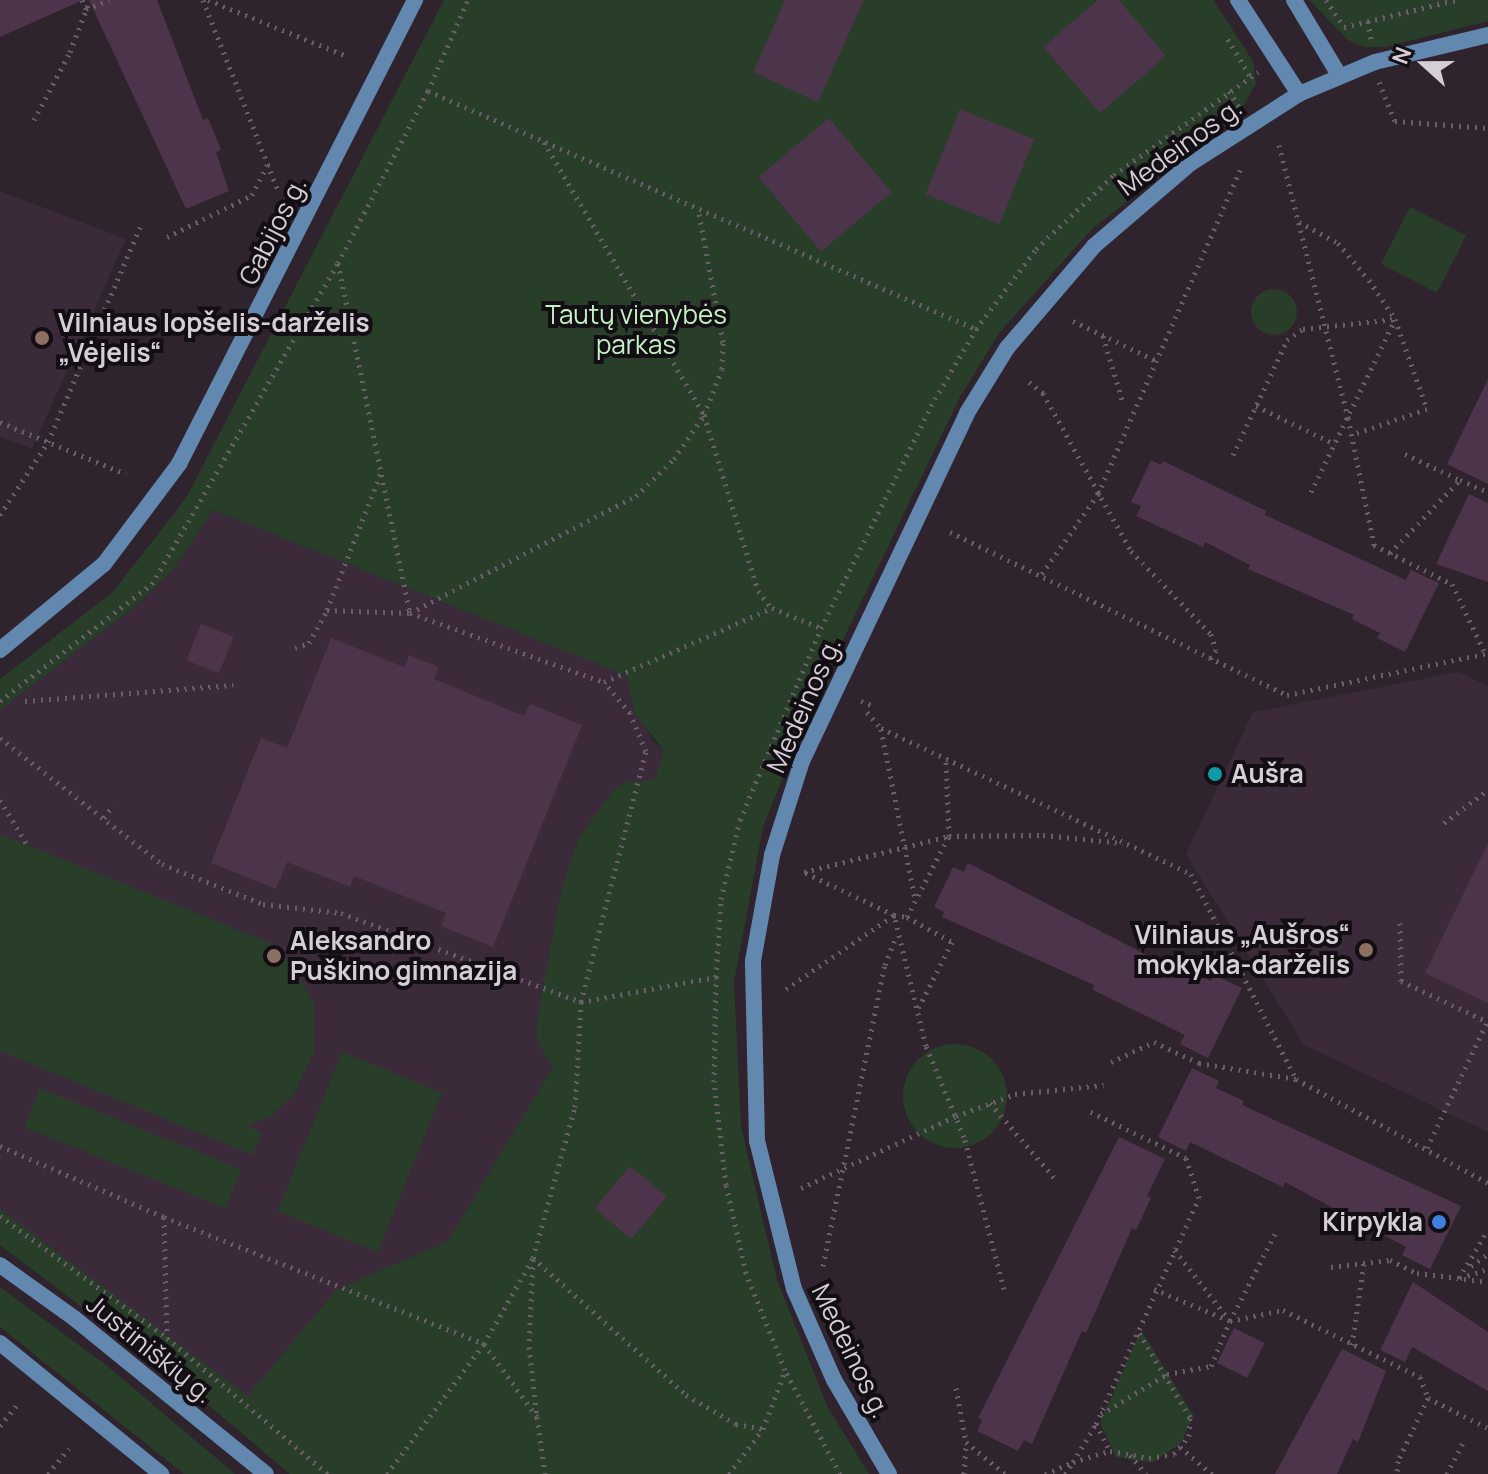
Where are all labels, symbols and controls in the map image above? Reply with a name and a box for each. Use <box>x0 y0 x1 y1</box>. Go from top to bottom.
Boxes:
north arrow <box>1384 24 1464 104</box>
text: N <box>1385 43 1418 68</box>
street label: Medeinos g. <box>1112 92 1248 202</box>
street label: Gabijos g. <box>233 172 313 290</box>
park label: Tautų vienybės parkas <box>545 299 727 360</box>
place label: Vilniaus lopšelis-darželis „Vėjelis“ <box>58 307 370 368</box>
marker: Vilniaus lopšelis-darželis „Vėjelis“ <box>33 329 51 347</box>
street label: Medeinos g. <box>760 632 848 778</box>
place label: Aušra <box>1231 758 1304 790</box>
marker: Aušra <box>1206 765 1224 783</box>
place label: Vilniaus „Aušros“ mokykla-darželis <box>1135 919 1350 980</box>
place label: Aleksandro Puškino gimnazija <box>290 925 517 986</box>
marker: Vilniaus „Aušros“ mokykla-darželis <box>1357 941 1375 959</box>
marker: Aleksandro Puškino gimnazija <box>265 947 283 965</box>
place label: Kirpykla <box>1322 1206 1423 1238</box>
marker: Kirpykla <box>1430 1213 1448 1231</box>
street label: Medeinos g. <box>805 1279 897 1423</box>
street label: Justiniškių g. <box>80 1288 220 1410</box>

